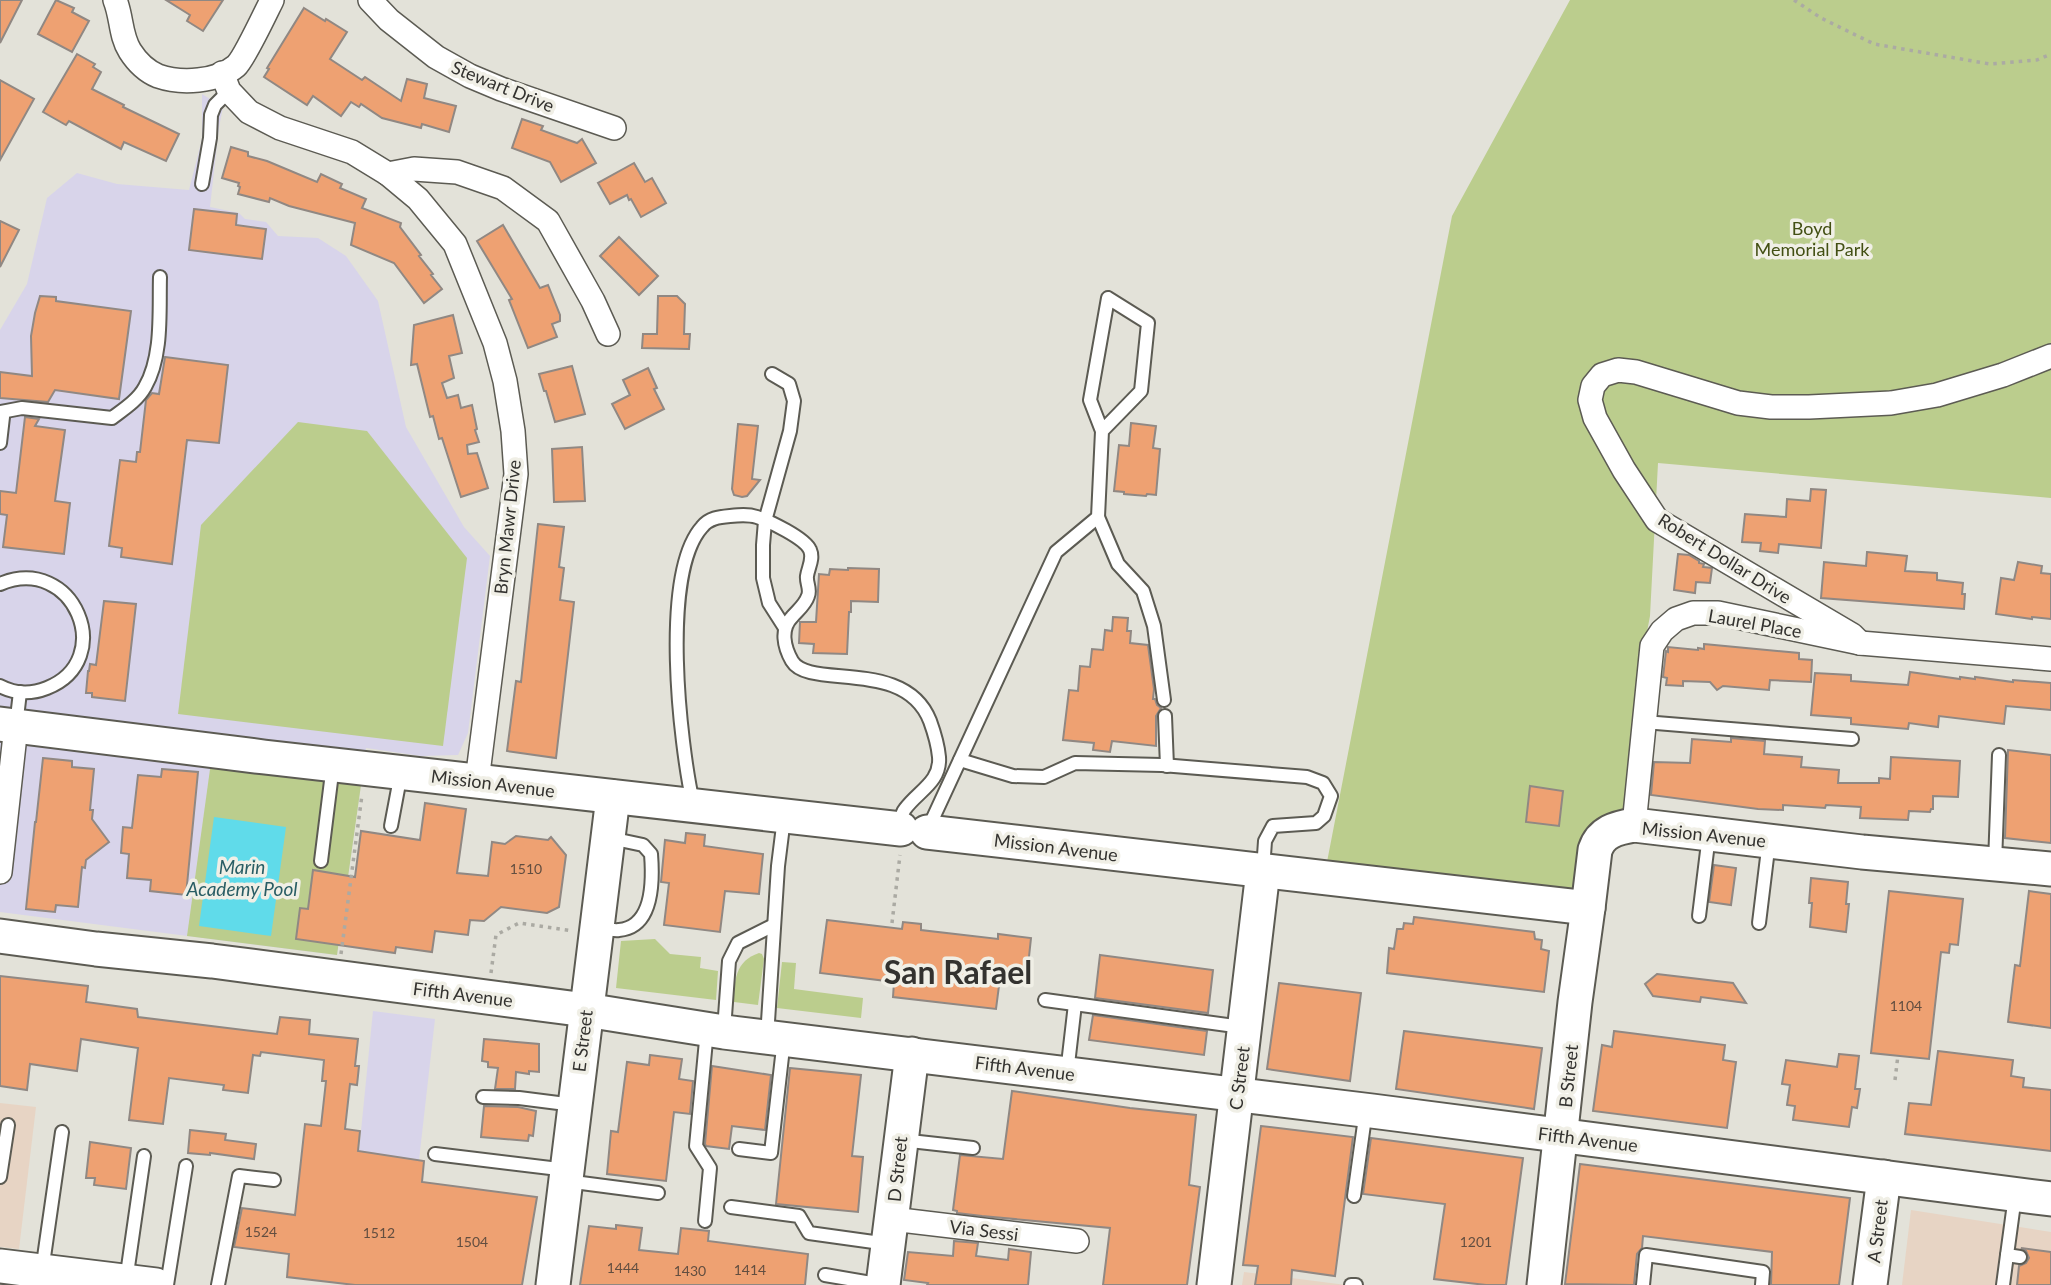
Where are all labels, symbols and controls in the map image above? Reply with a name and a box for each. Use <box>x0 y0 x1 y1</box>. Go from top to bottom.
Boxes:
street label: Stewart Drive <box>448 55 558 117</box>
park label: Boyd Memorial Park <box>1755 217 1870 260</box>
street label: Bryn Mawr Drive <box>489 459 525 595</box>
street label: Robert Dollar Drive <box>1654 508 1796 608</box>
street label: Laurel Place <box>1706 604 1804 642</box>
street label: Mission Avenue <box>430 764 556 802</box>
street label: Mission Avenue <box>1641 817 1767 851</box>
street label: Mission Avenue <box>993 828 1119 866</box>
water label: Marin Academy Pool <box>185 855 298 900</box>
house number: 1510 <box>510 860 542 877</box>
district label: San Rafael <box>884 952 1032 991</box>
street label: Fifth Avenue <box>412 977 514 1011</box>
house number: 1104 <box>1890 997 1922 1014</box>
street label: E Street <box>567 1008 597 1073</box>
street label: B Street <box>1554 1043 1582 1109</box>
street label: C Street <box>1224 1044 1254 1111</box>
street label: Fifth Avenue <box>974 1051 1076 1085</box>
street label: Fifth Avenue <box>1537 1122 1639 1156</box>
street label: D Street <box>883 1135 911 1203</box>
street label: A Street <box>1862 1198 1892 1264</box>
street label: Via Sessi <box>948 1215 1020 1245</box>
house number: 1524 <box>245 1223 277 1240</box>
house number: 1512 <box>363 1224 395 1241</box>
house number: 1504 <box>456 1233 488 1250</box>
house number: 1201 <box>1460 1233 1492 1250</box>
house number: 1444 <box>607 1259 639 1276</box>
house number: 1414 <box>734 1261 766 1278</box>
house number: 1430 <box>674 1262 706 1279</box>

